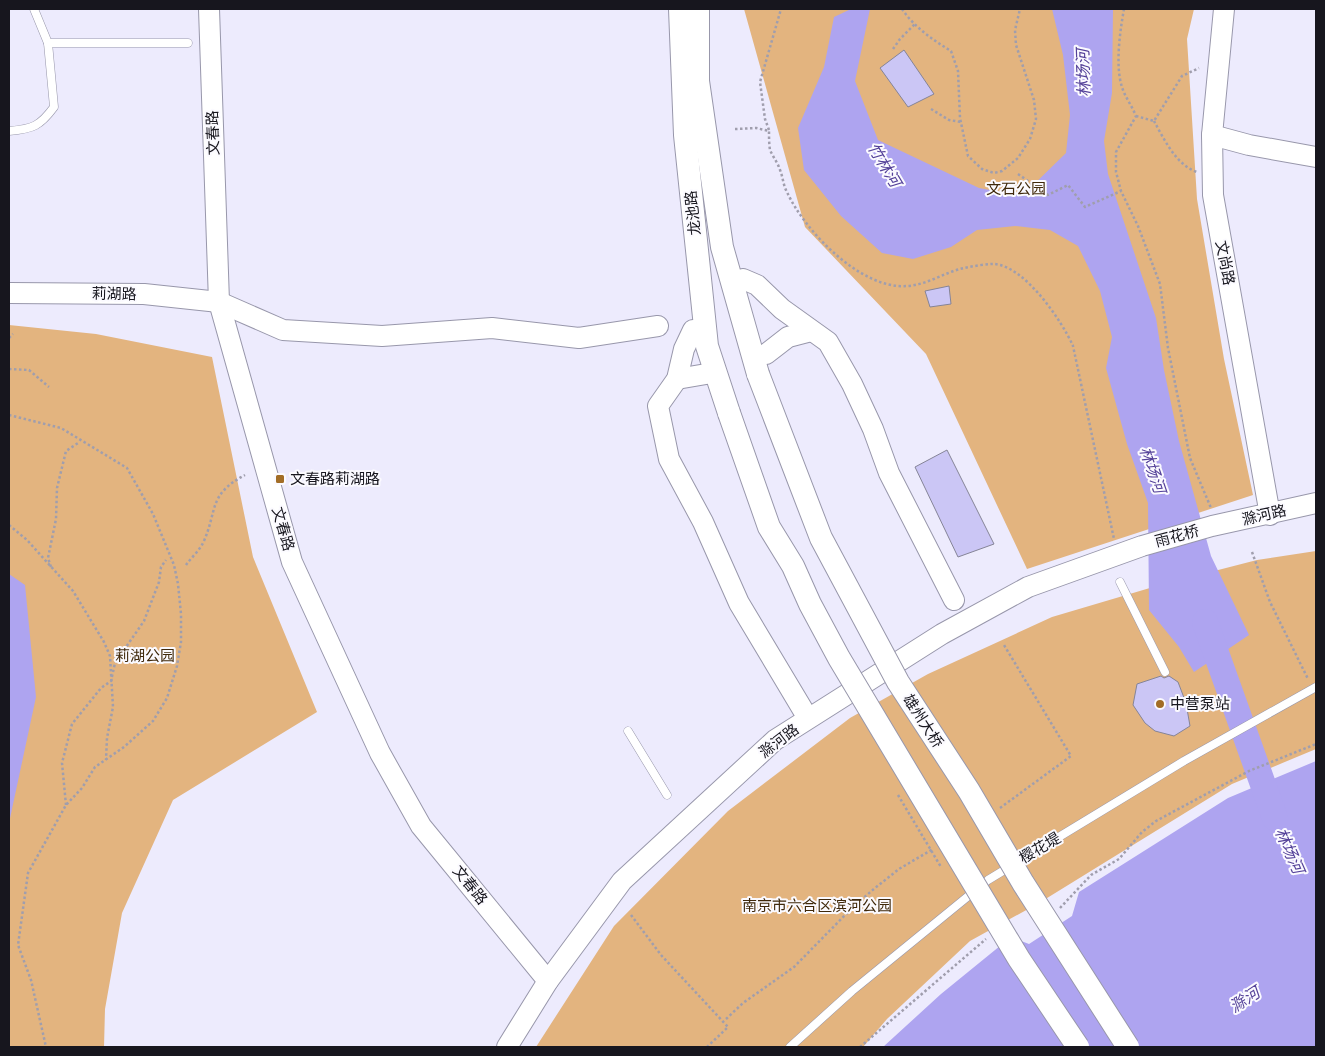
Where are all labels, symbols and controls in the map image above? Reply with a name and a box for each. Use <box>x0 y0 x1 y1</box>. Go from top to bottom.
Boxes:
water label: 林场河 <box>1073 46 1095 97</box>
street label: 文春路 <box>203 110 223 156</box>
water label: 竹林河 <box>863 139 906 193</box>
park label: 文石公园 <box>986 180 1046 198</box>
street label: 龙池路 <box>682 190 704 236</box>
street label: 文尚路 <box>1212 239 1238 287</box>
street label: 莉湖路 <box>91 285 137 303</box>
water label: 林场河 <box>1135 444 1170 499</box>
place label: 文春路莉湖路 <box>290 470 380 488</box>
marker: 文春路莉湖路 <box>274 473 286 485</box>
street label: 滁河路 <box>1240 501 1288 529</box>
street label: 文春路 <box>268 505 298 553</box>
street label: 雨花桥 <box>1153 521 1201 551</box>
park label: 莉湖公园 <box>115 647 175 665</box>
street label: 雄州大桥 <box>899 691 947 751</box>
place label: 中营泵站 <box>1170 695 1230 713</box>
marker: 中营泵站 <box>1154 698 1166 710</box>
street label: 滁河路 <box>756 720 802 762</box>
water label: 林场河 <box>1270 825 1309 880</box>
street label: 樱花堤 <box>1016 829 1064 867</box>
street label: 文春路 <box>449 862 491 908</box>
park label: 南京市六合区滨河公园 <box>742 897 892 915</box>
water label: 滁河 <box>1226 981 1266 1017</box>

